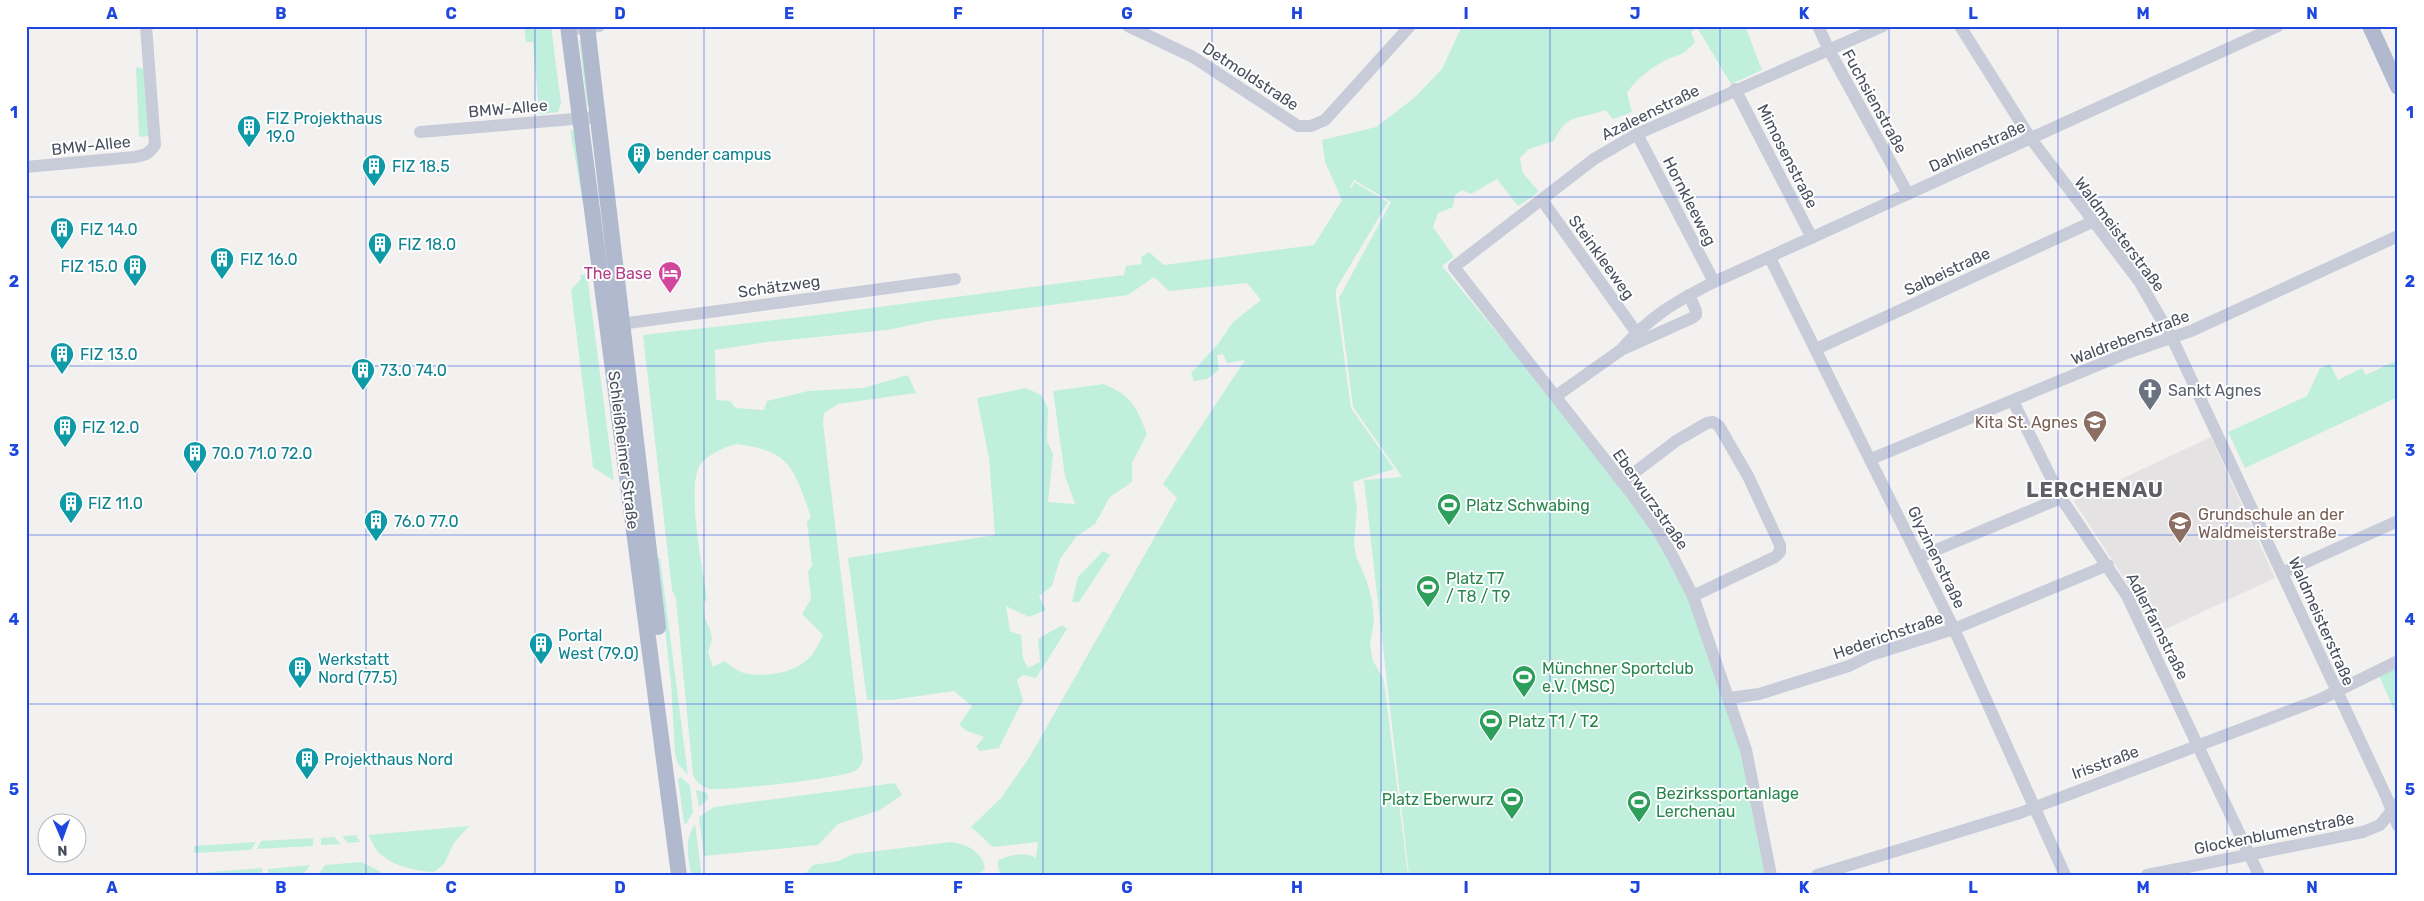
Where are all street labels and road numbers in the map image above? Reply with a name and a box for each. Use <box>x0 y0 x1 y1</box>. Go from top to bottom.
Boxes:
street label: Detmoldstraße <box>1199 38 1302 115</box>
street label: Fuchsienstraße <box>1838 46 1911 156</box>
street label: Azaleenstraße <box>1598 80 1702 144</box>
street label: BMW-Allee <box>468 96 549 121</box>
street label: Mimosenstraße <box>1753 101 1822 212</box>
street label: Dahlienstraße <box>1926 117 2028 176</box>
street label: BMW-Allee <box>50 132 132 159</box>
street label: Hornkleeweg <box>1659 154 1720 249</box>
street label: Waldmeisterstraße <box>2070 173 2169 295</box>
street label: Steinkleeweg <box>1565 211 1639 303</box>
street label: Salbeistraße <box>1901 243 1993 300</box>
street label: Schätzweg <box>737 271 821 302</box>
street label: Waldrebenstraße <box>2068 306 2192 369</box>
street label: Schleißheimer Straße <box>604 370 643 530</box>
street label: Eberwurzstraße <box>1609 445 1692 553</box>
street label: Glyzinenstraße <box>1904 503 1970 612</box>
street label: Waldmeisterstraße <box>2285 554 2358 688</box>
street label: Adlerfarnstraße <box>2122 570 2193 683</box>
street label: Hederichstraße <box>1831 608 1946 663</box>
street label: Irisstraße <box>2069 742 2141 783</box>
street label: Glockenblumenstraße <box>2192 809 2356 858</box>

